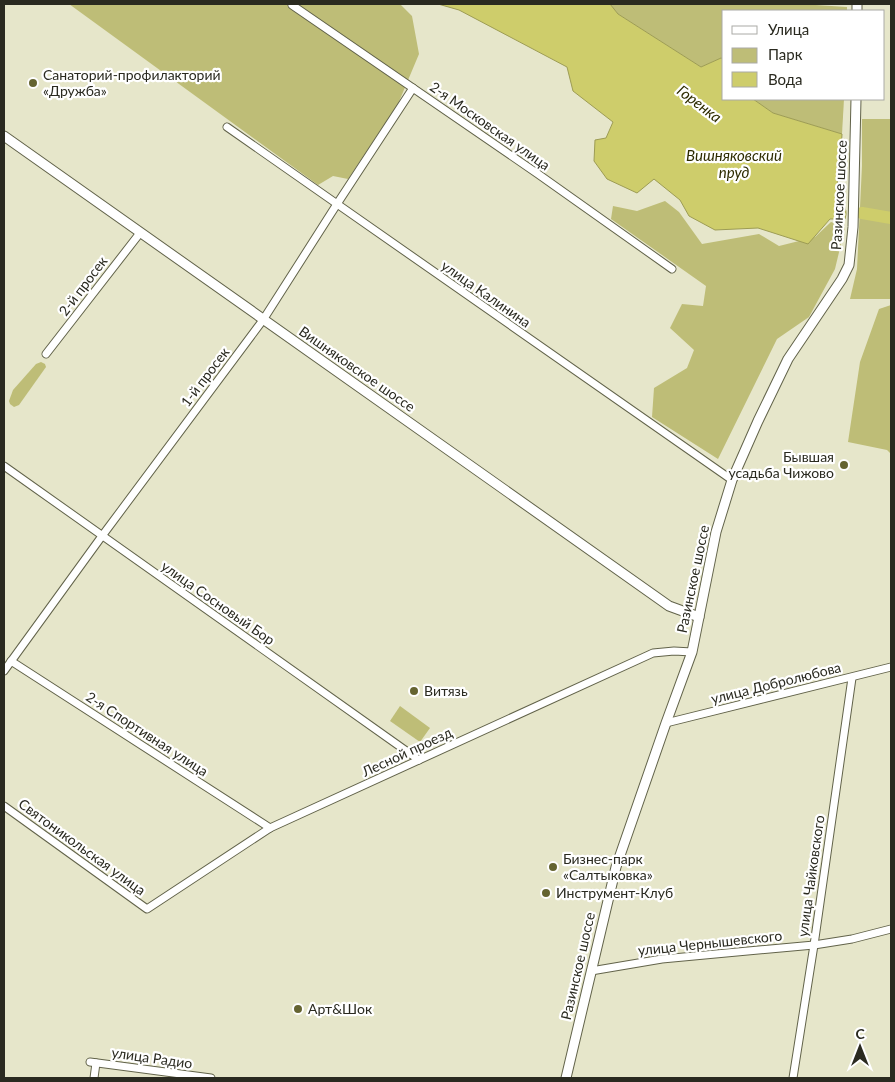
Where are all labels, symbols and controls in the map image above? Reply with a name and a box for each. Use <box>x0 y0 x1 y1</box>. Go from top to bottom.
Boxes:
legend <box>722 10 885 100</box>
text: Улица <box>768 20 809 38</box>
text: Парк <box>768 45 803 63</box>
place label: Санаторий-профилакторий «Дружба» <box>43 66 221 99</box>
text: Вода <box>768 70 803 88</box>
marker: Санаторий-профилакторий «Дружба» <box>27 77 39 89</box>
street label: 2-я Московская улица <box>427 78 554 173</box>
water label: Горенка <box>674 81 726 126</box>
street label: Разинское шоссе <box>827 140 850 250</box>
water label: Вишняковский пруд <box>686 146 782 181</box>
street label: 2-й просек <box>55 252 111 319</box>
street label: улица Калинина <box>438 256 534 331</box>
street label: Вишняковское шоссе <box>296 322 419 415</box>
street label: 1-й просек <box>177 343 233 410</box>
place label: Бывшая усадьба Чижово <box>728 448 834 481</box>
marker: Бывшая усадьба Чижово <box>838 459 850 471</box>
street label: Разинское шоссе <box>673 523 712 634</box>
street label: улица Сосновый Бор <box>158 557 278 648</box>
street label: улица Добролюбова <box>709 658 843 707</box>
place label: Витязь <box>424 682 468 699</box>
marker: Витязь <box>408 685 420 697</box>
street label: 2-я Спортивная улица <box>83 688 212 779</box>
street label: Лесной проезд <box>358 723 455 780</box>
street label: Святоникольская улица <box>15 795 149 898</box>
street label: улица Чайковского <box>794 814 827 938</box>
place label: Бизнес-парк «Салтыковка» <box>563 850 653 883</box>
marker: Бизнес-парк «Салтыковка» <box>547 861 559 873</box>
place label: Инструмент-Клуб <box>556 884 673 901</box>
marker: Инструмент-Клуб <box>540 887 552 899</box>
street label: Разинское шоссе <box>557 910 598 1021</box>
street label: улица Чернышевского <box>637 926 783 959</box>
place label: Арт&Шок <box>308 1000 373 1017</box>
marker: Арт&Шок <box>292 1003 304 1015</box>
north arrow <box>835 1022 885 1072</box>
text: С <box>855 1025 865 1042</box>
street label: улица Радио <box>110 1043 194 1072</box>

